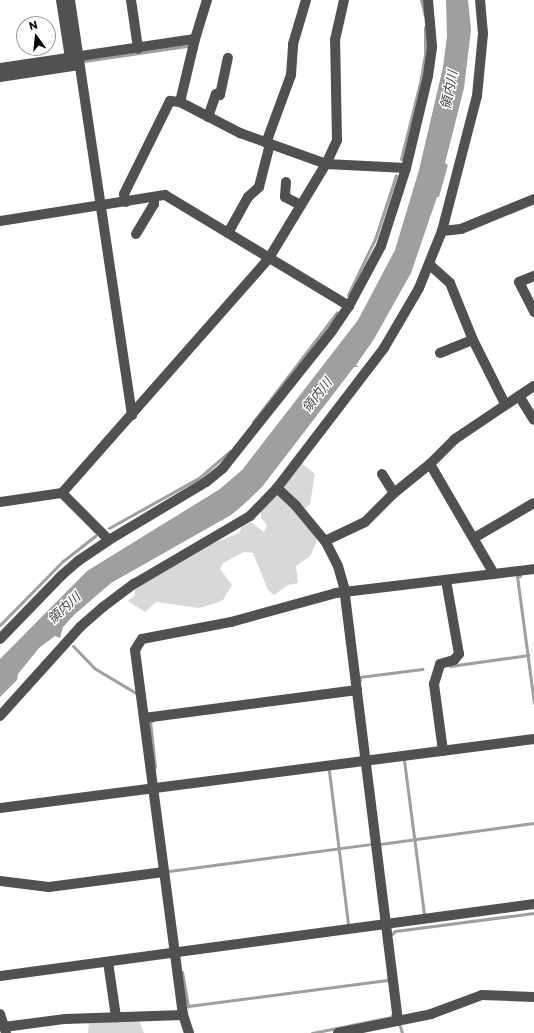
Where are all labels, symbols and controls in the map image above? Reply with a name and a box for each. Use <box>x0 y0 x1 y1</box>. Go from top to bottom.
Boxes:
north arrow <box>16 16 56 56</box>
text: N <box>27 18 39 32</box>
water label: 領内川 <box>438 69 460 111</box>
water label: 領内川 <box>299 375 335 415</box>
water label: 領内川 <box>44 589 84 627</box>

